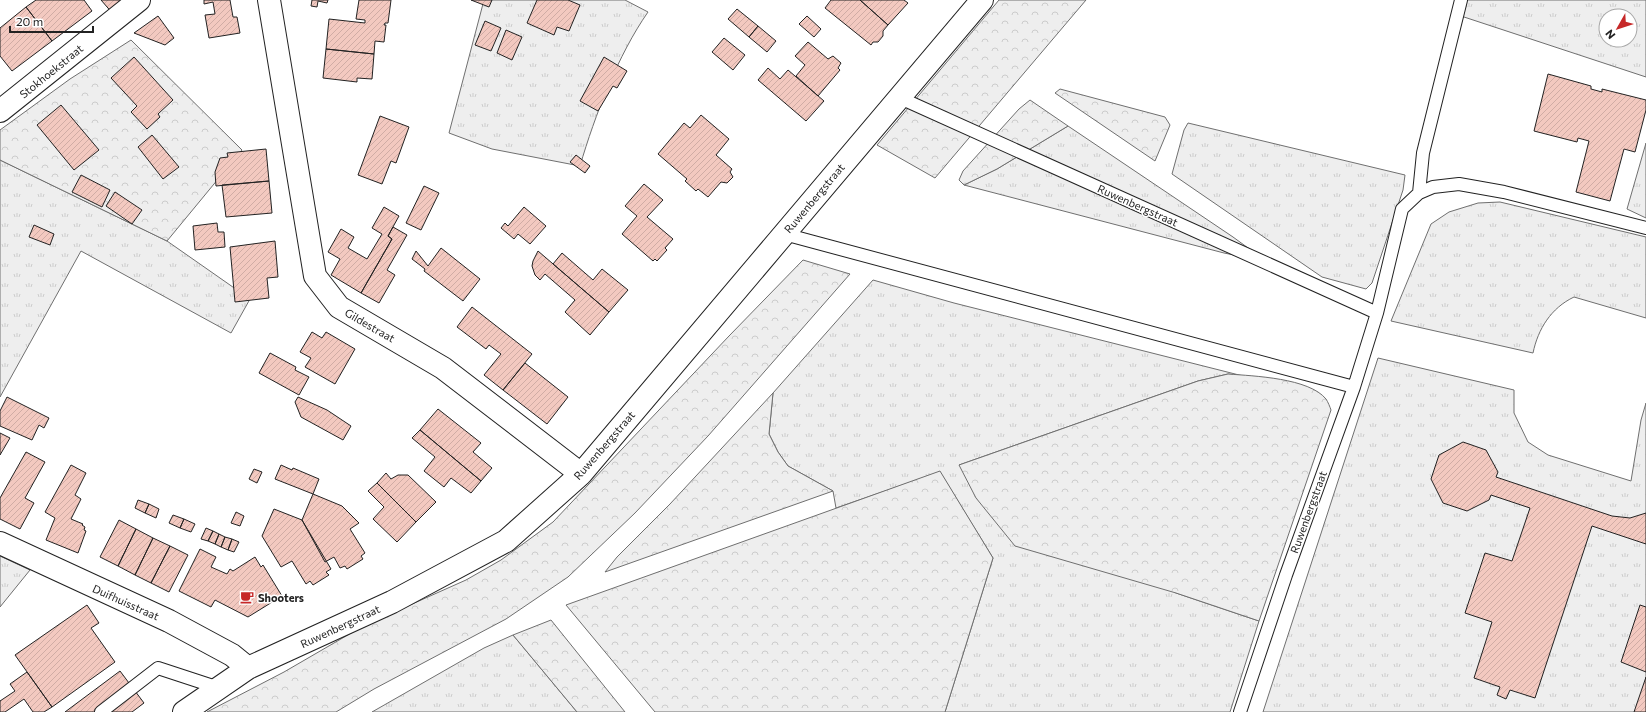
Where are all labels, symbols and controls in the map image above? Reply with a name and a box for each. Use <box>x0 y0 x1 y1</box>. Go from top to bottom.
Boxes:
scale bar <box>10 8 93 34</box>
north arrow <box>1598 8 1638 48</box>
text: 20 m <box>16 14 43 28</box>
text: N <box>1602 27 1617 42</box>
street label: Stokhoekstraat <box>17 41 86 101</box>
street label: Ruwenbergstraat <box>781 160 847 235</box>
street label: Ruwenbergstraat <box>1096 181 1181 229</box>
street label: Gildestraat <box>343 305 398 345</box>
street label: Ruwenbergstraat <box>571 408 638 482</box>
street label: Ruwenbergstraat <box>1287 469 1329 555</box>
street label: Duifhuisstraat <box>91 582 162 623</box>
cafe icon: Shooters <box>239 589 255 605</box>
place label: Shooters <box>258 591 304 604</box>
street label: Ruwenbergstraat <box>298 602 382 650</box>

